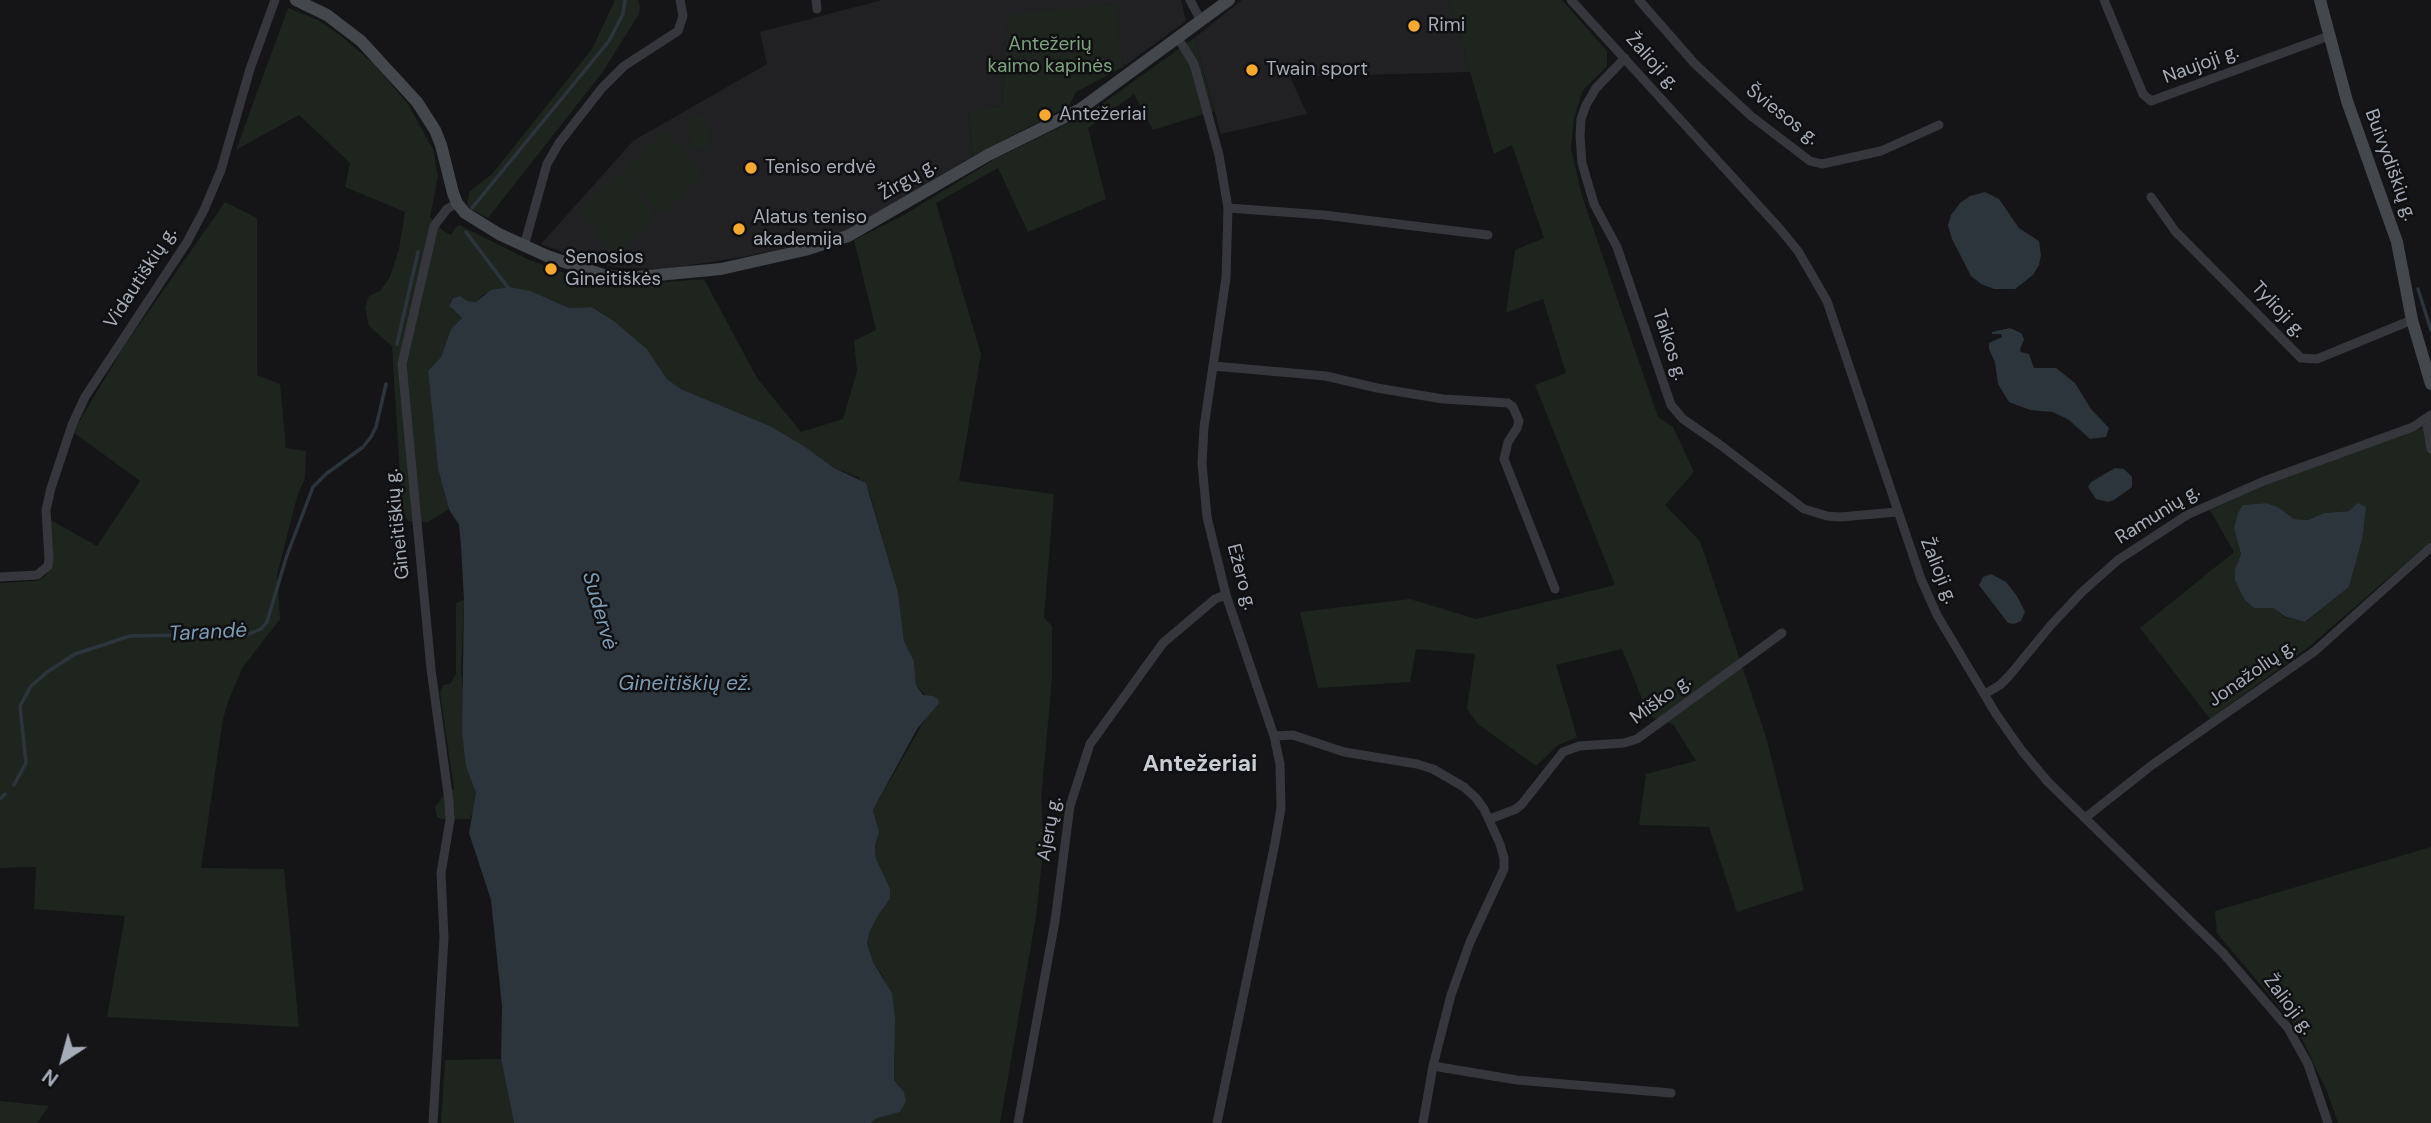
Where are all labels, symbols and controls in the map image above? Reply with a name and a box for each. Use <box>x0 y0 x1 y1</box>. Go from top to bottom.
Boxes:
place label: Rimi <box>1428 15 1465 37</box>
marker: Rimi <box>1406 18 1422 34</box>
street label: Žalioji g. <box>1620 29 1684 95</box>
park label: Antežerių kaimo kapinės <box>987 34 1113 78</box>
street label: Naujoji g. <box>2160 41 2242 89</box>
place label: Twain sport <box>1266 59 1368 81</box>
marker: Twain sport <box>1244 62 1260 78</box>
street label: Šviesos g. <box>1741 79 1823 151</box>
place label: Antežeriai <box>1059 104 1146 126</box>
street label: Buivydiškių g. <box>2359 106 2421 224</box>
marker: Antežeriai <box>1037 107 1053 123</box>
street label: Žirgų g. <box>875 154 941 206</box>
place label: Teniso erdvė <box>765 157 876 179</box>
marker: Teniso erdvė <box>743 160 759 176</box>
place label: Alatus teniso akademija <box>753 207 867 251</box>
marker: Alatus teniso akademija <box>731 221 747 237</box>
street label: Vidautiškių g. <box>100 223 182 333</box>
place label: Senosios Gineitiškės <box>565 247 661 291</box>
marker: Senosios Gineitiškės <box>543 261 559 277</box>
street label: Tylioji g. <box>2246 277 2310 343</box>
street label: Taikos g. <box>1647 307 1691 383</box>
street label: Gineitiškių g. <box>381 468 415 580</box>
street label: Ramunių g. <box>2112 480 2204 550</box>
street label: Žalioji g. <box>1914 535 1962 607</box>
street label: Ežero g. <box>1221 541 1261 613</box>
water label: Sudervė <box>576 569 622 653</box>
water label: Tarandė <box>168 618 248 648</box>
street label: Jonažolių g. <box>2204 636 2300 712</box>
street label: Miško g. <box>1626 670 1696 730</box>
water label: Gineitiškių ež. <box>618 671 752 697</box>
district label: Antežeriai <box>1143 751 1257 779</box>
street label: Ajerų g. <box>1033 795 1067 863</box>
street label: Žalioji g. <box>2258 970 2318 1040</box>
north arrow <box>28 1025 98 1095</box>
text: N <box>37 1063 63 1092</box>

